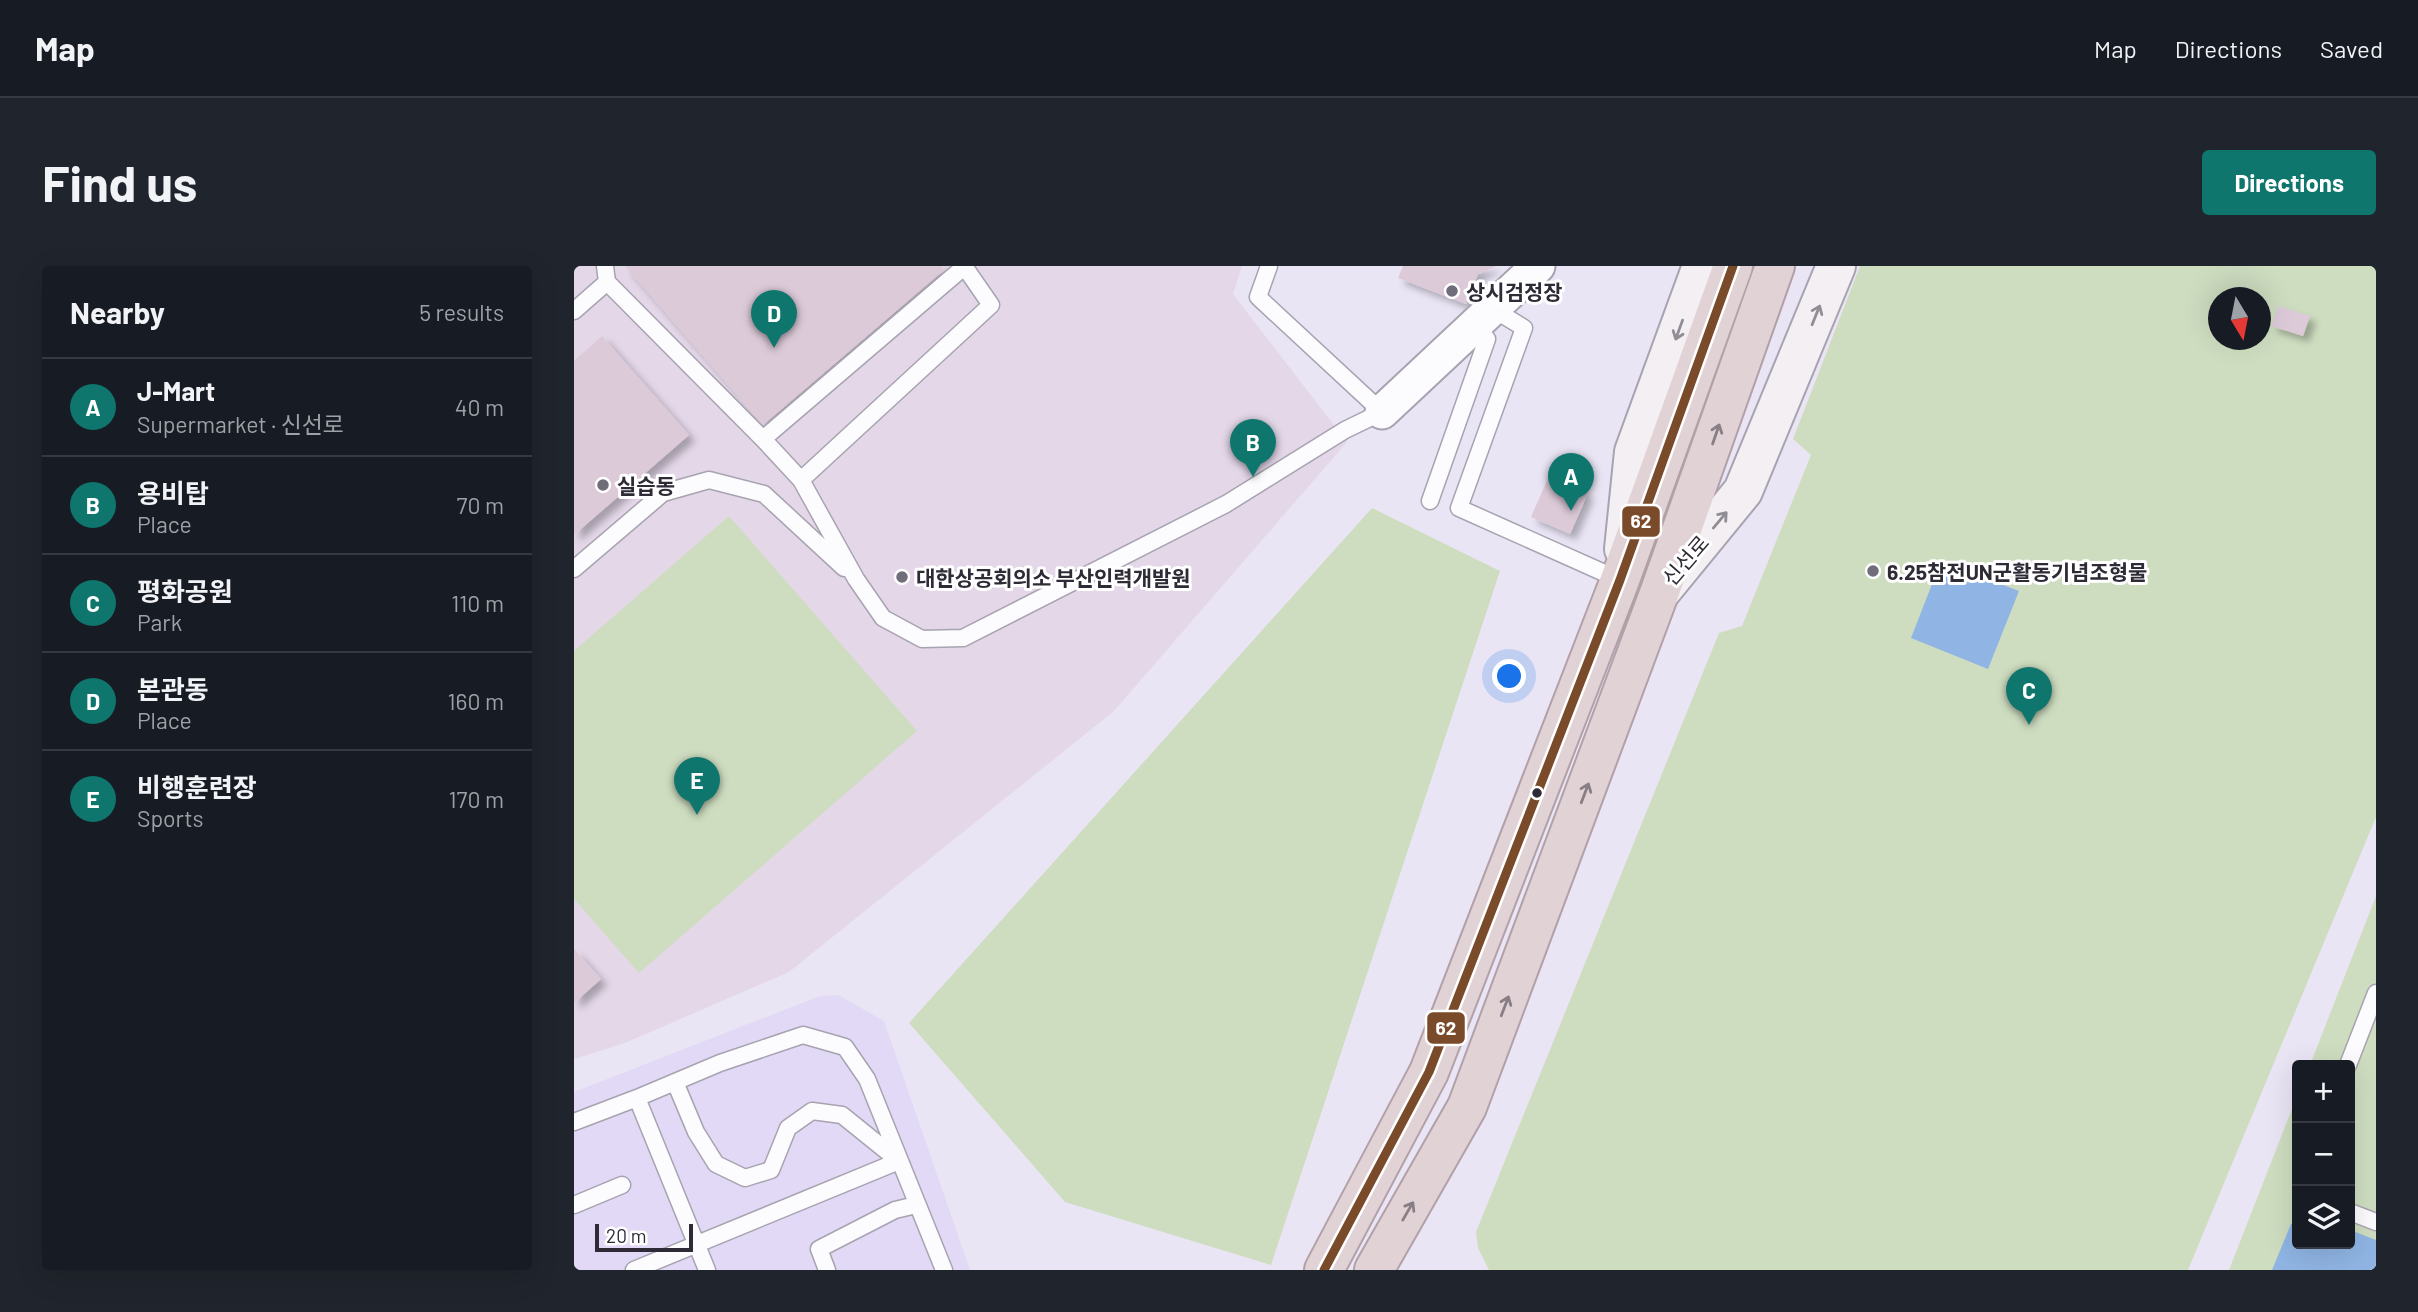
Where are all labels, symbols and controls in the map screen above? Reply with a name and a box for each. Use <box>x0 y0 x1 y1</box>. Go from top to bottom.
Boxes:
text: Map <box>35 28 95 68</box>
text: Map <box>2094 34 2137 63</box>
text: Directions <box>2175 34 2282 63</box>
text: Saved <box>2320 34 2383 63</box>
button: Directions <box>2202 150 2376 215</box>
text: Find us <box>42 153 197 212</box>
place label: 상시검정장 <box>1466 279 1563 304</box>
marker: 상시검정장 <box>1444 283 1460 299</box>
north arrow <box>2208 287 2271 350</box>
pin: D <box>751 290 797 348</box>
text: Nearby <box>70 294 165 330</box>
text: 5 results <box>419 298 504 326</box>
one-way arrow <box>1810 305 1823 327</box>
one-way arrow <box>1672 319 1684 341</box>
text: J-Mart <box>137 375 215 406</box>
text: A <box>85 393 101 421</box>
text: 40 m <box>455 393 504 421</box>
text: Supermarket · 신선로 <box>137 410 344 438</box>
pin: B <box>1230 419 1276 477</box>
one-way arrow <box>1710 424 1723 446</box>
pin: A <box>1548 453 1594 511</box>
place label: 실습동 <box>617 473 675 498</box>
text: 용비탑 <box>137 477 209 508</box>
marker: 실습동 <box>595 477 611 493</box>
text: B <box>86 491 100 519</box>
text: 70 m <box>457 491 504 519</box>
line badge: 62 <box>1621 505 1661 538</box>
text: 62 <box>1631 509 1651 532</box>
text: Place <box>137 510 192 538</box>
one-way arrow <box>1712 511 1727 529</box>
street label: 신선로 <box>1657 530 1713 590</box>
place label: 6.25참전UN군활동기념조형물 <box>1887 559 2147 584</box>
marker: 6.25참전UN군활동기념조형물 <box>1865 563 1881 579</box>
place label: 대한상공회의소 부산인력개발원 <box>916 565 1191 590</box>
marker: 대한상공회의소 부산인력개발원 <box>894 569 910 585</box>
text: 평화공원 <box>137 575 233 606</box>
text: C <box>86 589 100 617</box>
text: 110 m <box>451 589 504 617</box>
text: Park <box>137 608 182 636</box>
your location <box>1492 659 1526 693</box>
pin: C <box>2006 667 2052 725</box>
text: 본관동 <box>137 673 209 704</box>
text: D <box>86 687 100 715</box>
text: 160 m <box>447 687 504 715</box>
text: Place <box>137 706 192 734</box>
pin: E <box>674 757 720 815</box>
text: 비행훈련장 <box>137 771 257 802</box>
one-way arrow <box>1579 782 1592 804</box>
text: E <box>86 785 100 813</box>
text: 170 m <box>448 785 504 813</box>
unlabelled marker <box>1530 786 1544 800</box>
text: Sports <box>137 804 204 832</box>
one-way arrow <box>1499 995 1512 1017</box>
line badge: 62 <box>1426 1011 1466 1045</box>
text: 62 <box>1436 1016 1456 1039</box>
map controls <box>2292 1060 2355 1249</box>
button: + <box>2292 1060 2355 1123</box>
button: − <box>2292 1123 2355 1186</box>
button: layers <box>2292 1186 2355 1249</box>
one-way arrow <box>1401 1201 1415 1221</box>
scale bar <box>595 1221 693 1253</box>
text: 20 m <box>606 1224 646 1247</box>

